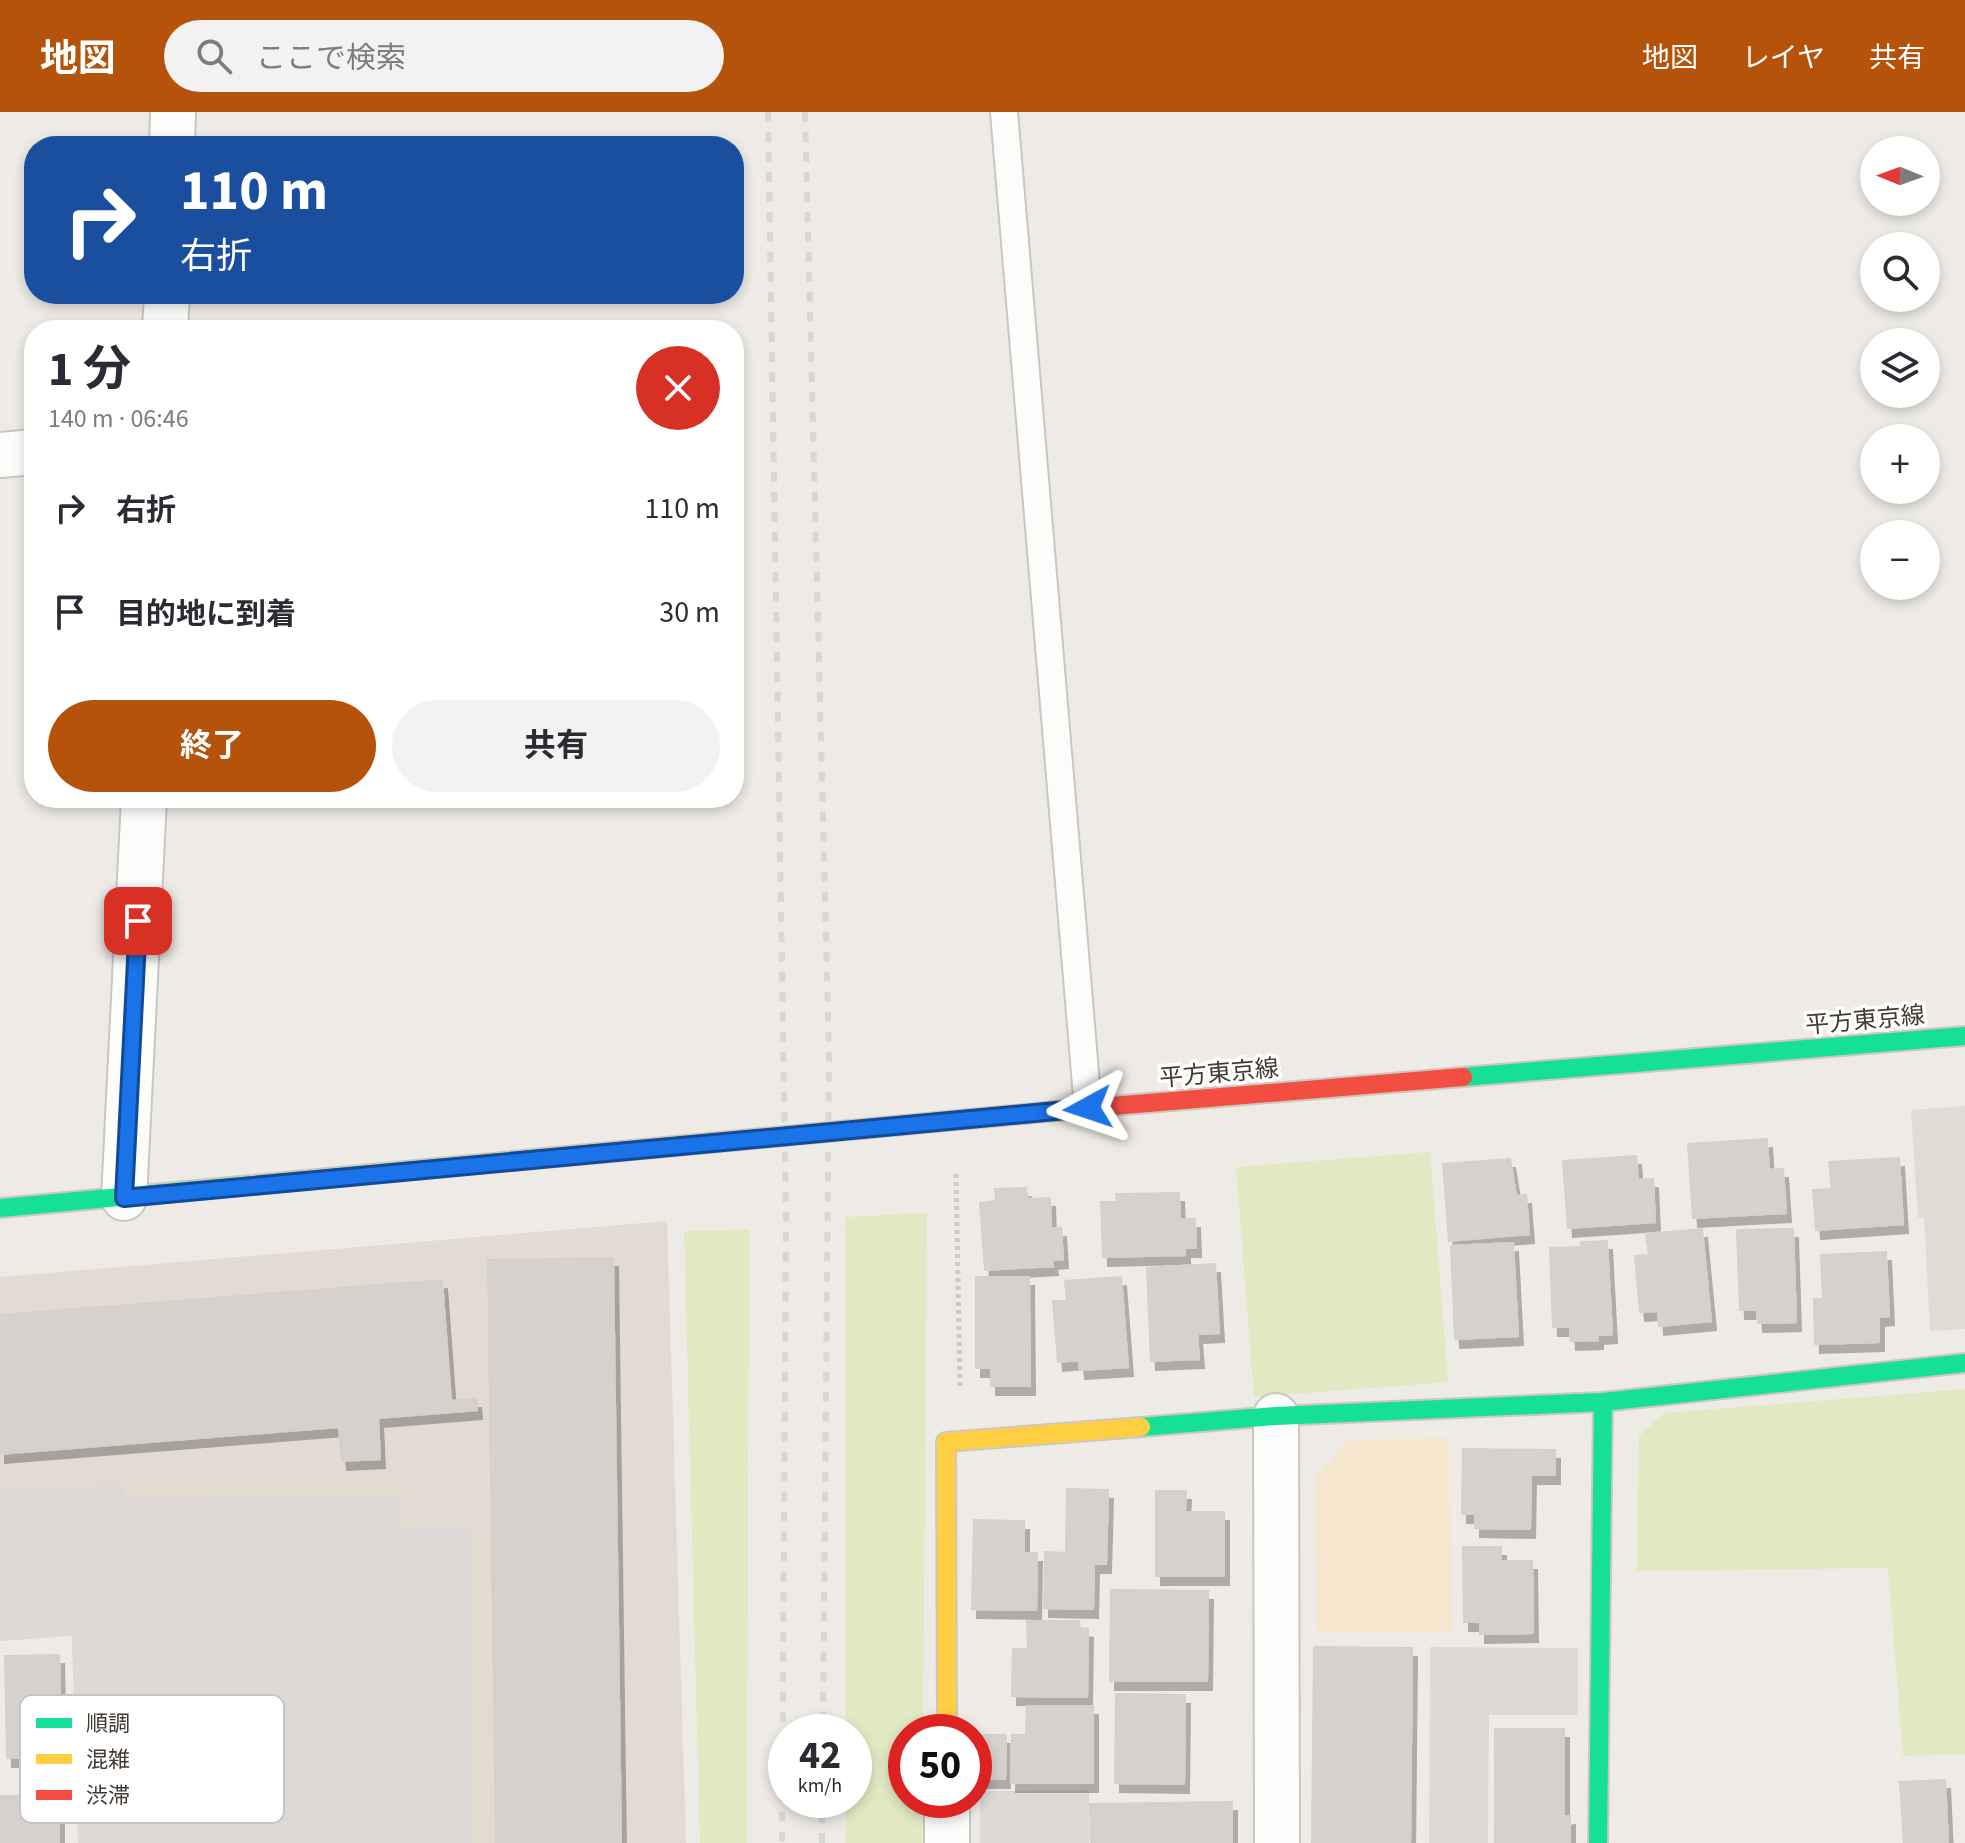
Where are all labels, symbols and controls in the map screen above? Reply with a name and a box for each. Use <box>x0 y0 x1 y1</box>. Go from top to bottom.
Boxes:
search box <box>164 20 724 92</box>
text: 地図 <box>40 32 116 86</box>
icon: search <box>192 34 236 78</box>
text: ここで検索 <box>256 37 406 80</box>
text: 地図 <box>1642 38 1698 78</box>
text: レイヤ <box>1742 38 1825 78</box>
text: 共有 <box>1869 38 1925 78</box>
north arrow <box>1860 136 1940 216</box>
map controls <box>1860 136 1940 600</box>
text: 110 m <box>180 152 328 231</box>
icon: right <box>48 168 152 272</box>
text: 右折 <box>180 231 252 282</box>
button: search <box>1860 232 1940 312</box>
button: layers <box>1860 328 1940 408</box>
text: 1 分 <box>48 336 131 404</box>
button: close <box>636 346 720 430</box>
text: 140 m · 06:46 <box>48 400 189 437</box>
button: + <box>1860 424 1940 504</box>
icon: right <box>48 486 92 530</box>
text: 110 m <box>644 487 720 530</box>
text: 右折 <box>116 489 176 532</box>
button: − <box>1860 520 1940 600</box>
icon: arrive <box>48 590 92 634</box>
text: 30 m <box>659 591 720 634</box>
text: 目的地に到着 <box>116 593 296 636</box>
button: 終了 <box>48 700 376 792</box>
button: 共有 <box>392 700 720 792</box>
pin <box>104 887 172 955</box>
icon: arrive <box>116 899 160 943</box>
street label: 平方東京線 <box>1804 998 1926 1043</box>
street label: 平方東京線 <box>1158 1051 1280 1096</box>
position arrow <box>1046 1066 1130 1150</box>
legend <box>20 1695 284 1823</box>
text: 順調 <box>86 1708 130 1740</box>
speed limit sign: 50 <box>888 1714 992 1818</box>
text: 42 <box>799 1727 841 1784</box>
text: 混雑 <box>86 1744 130 1776</box>
text: km/h <box>798 1772 842 1800</box>
text: 渋滞 <box>86 1780 130 1812</box>

